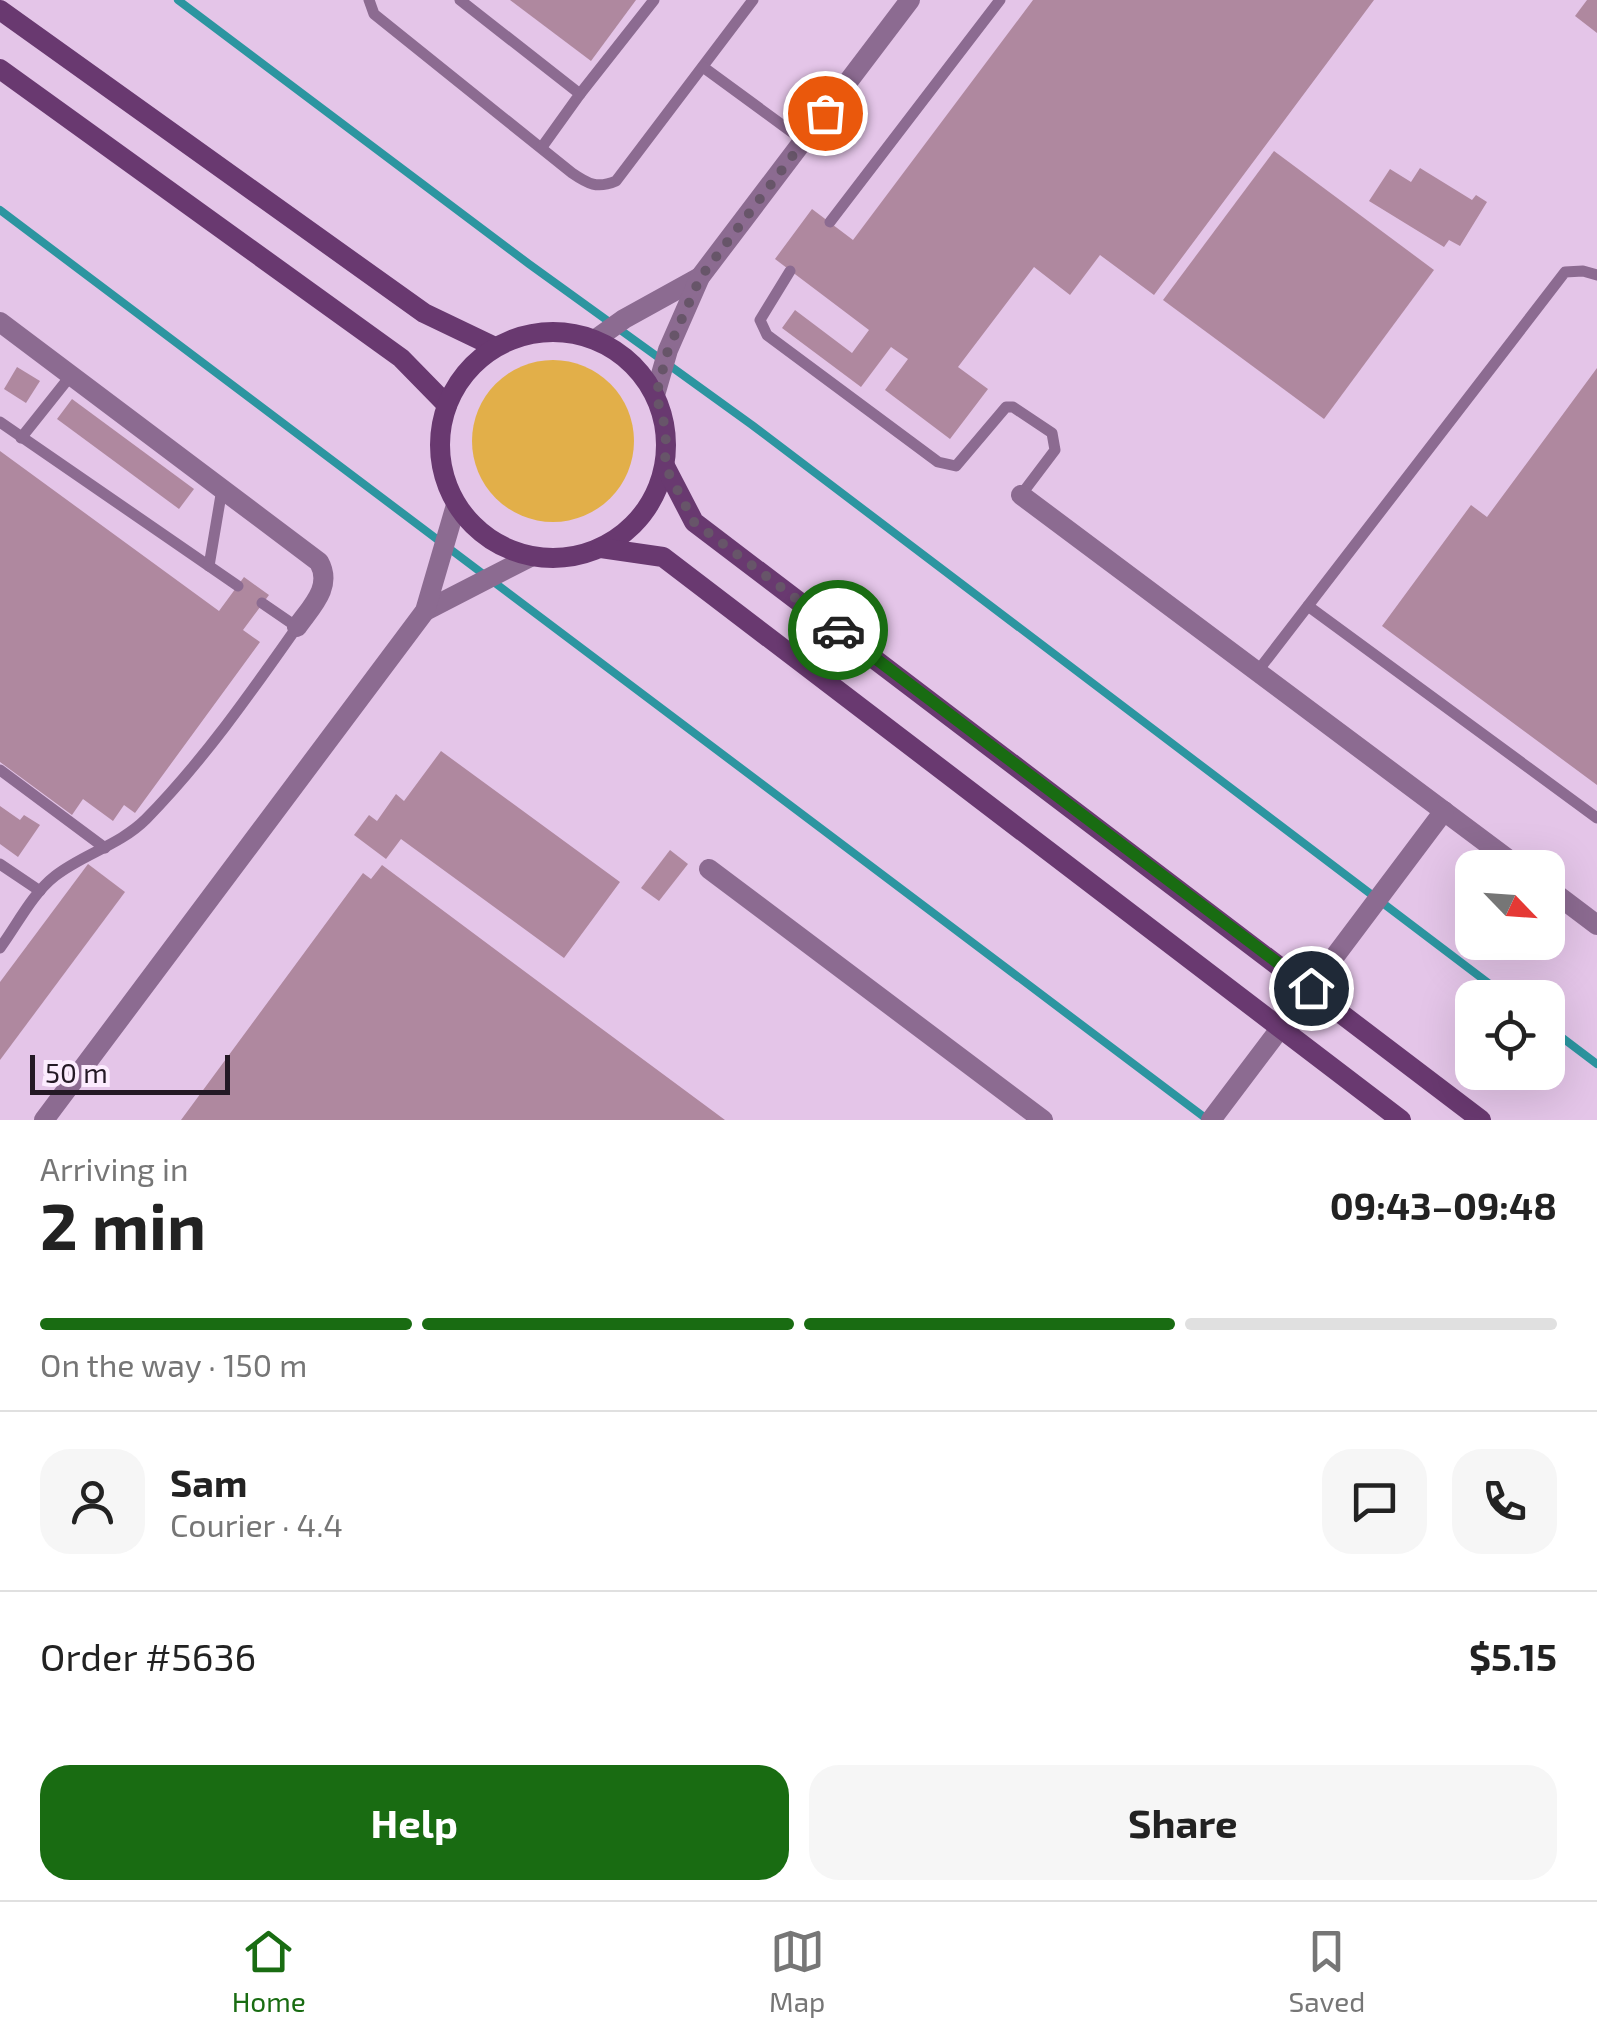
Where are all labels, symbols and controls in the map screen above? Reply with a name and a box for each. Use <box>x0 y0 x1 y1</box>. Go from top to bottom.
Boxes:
pin <box>783 71 868 156</box>
icon: bag <box>798 86 853 141</box>
courier <box>788 580 888 680</box>
icon: car <box>811 603 866 658</box>
north arrow <box>1455 850 1565 960</box>
map controls <box>1455 850 1565 1090</box>
pin <box>1269 946 1354 1031</box>
icon: home <box>1284 961 1339 1016</box>
button: locate <box>1455 980 1565 1090</box>
scale bar <box>30 1050 230 1094</box>
text: 50 m <box>45 1055 108 1089</box>
text: Arriving in <box>40 1149 189 1187</box>
text: 09:43–09:48 <box>1330 1182 1557 1228</box>
text: 2 min <box>40 1185 206 1263</box>
text: On the way · 150 m <box>40 1345 307 1383</box>
button: person <box>40 1449 145 1554</box>
button: chat <box>1322 1449 1427 1554</box>
button: phone <box>1452 1449 1557 1554</box>
text: Sam <box>170 1459 247 1505</box>
text: Courier · 4.4 <box>170 1505 343 1543</box>
text: Order #5636 <box>40 1633 256 1679</box>
text: $5.15 <box>1469 1633 1557 1679</box>
button: Help <box>40 1765 789 1880</box>
button: Share <box>809 1765 1557 1880</box>
tab: Home <box>232 1924 306 2018</box>
tab: Map <box>769 1924 825 2018</box>
tab: Saved <box>1289 1924 1365 2018</box>

